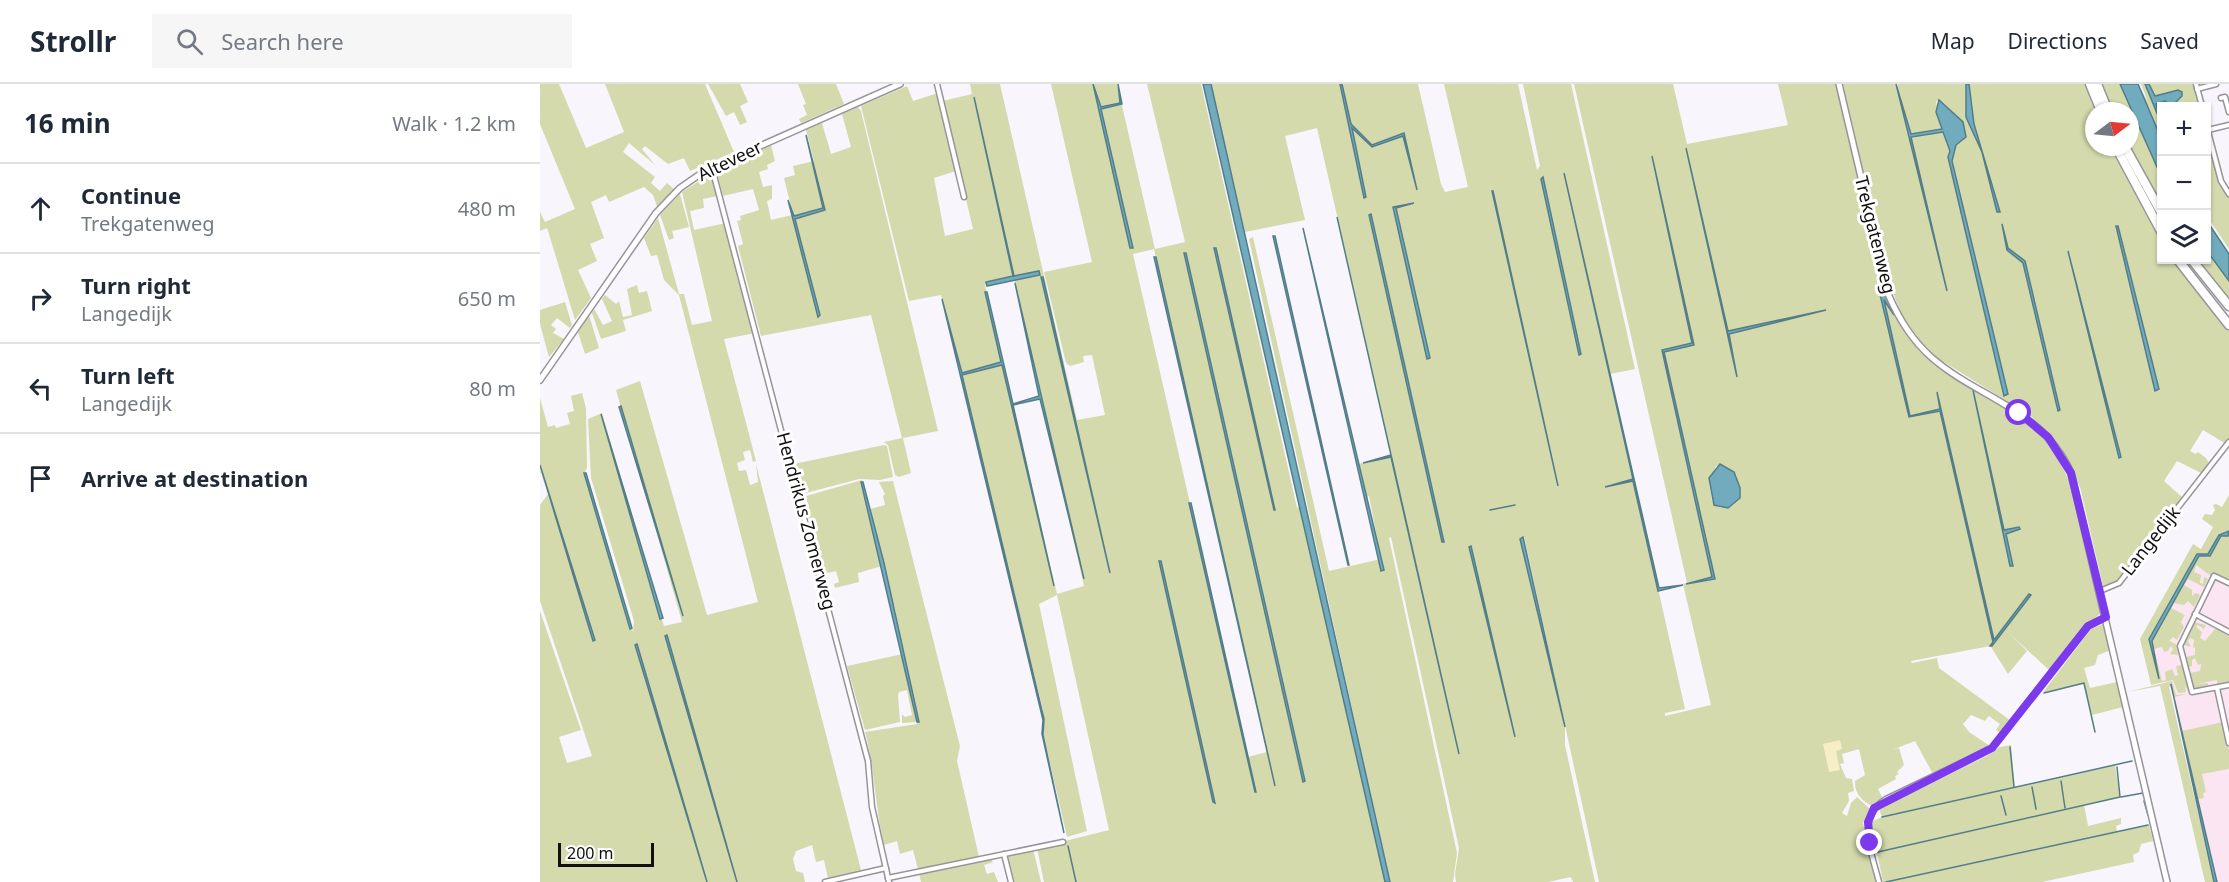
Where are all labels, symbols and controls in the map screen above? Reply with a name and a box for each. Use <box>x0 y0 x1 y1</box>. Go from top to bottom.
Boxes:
search box <box>152 14 572 68</box>
text: Strollr <box>30 22 116 60</box>
icon: search <box>173 25 206 58</box>
text: Search here <box>221 26 344 56</box>
text: Map <box>1931 27 1975 55</box>
text: Directions <box>2008 27 2107 55</box>
text: Saved <box>2140 27 2199 55</box>
north arrow <box>2085 102 2139 156</box>
map controls <box>2157 102 2211 264</box>
button: + <box>2157 102 2211 156</box>
text: 16 min <box>24 105 111 141</box>
text: Walk · 1.2 km <box>392 110 516 137</box>
street label: Alteveer <box>693 134 766 186</box>
button: − <box>2157 156 2211 210</box>
street label: Trekgatenweg <box>1850 174 1902 296</box>
text: Continue <box>81 180 181 210</box>
icon: ahead <box>24 192 57 225</box>
text: 480 m <box>458 195 516 222</box>
text: Trekgatenweg <box>81 210 215 237</box>
button: layers <box>2157 210 2211 264</box>
text: Turn right <box>81 270 191 300</box>
icon: right <box>24 282 57 315</box>
text: 650 m <box>458 285 516 312</box>
text: Langedijk <box>81 300 172 327</box>
text: Turn left <box>81 360 175 390</box>
icon: left <box>24 372 57 405</box>
text: 80 m <box>469 375 516 402</box>
text: Langedijk <box>81 390 172 417</box>
route start <box>2005 399 2031 425</box>
street label: Hendrikus Zomerweg <box>772 429 842 612</box>
icon: arrive <box>24 462 57 495</box>
text: Arrive at destination <box>81 463 308 493</box>
street label: Langedijk <box>2116 500 2185 580</box>
route end <box>1856 829 1882 855</box>
scale bar <box>558 840 654 868</box>
text: 200 m <box>567 842 614 864</box>

